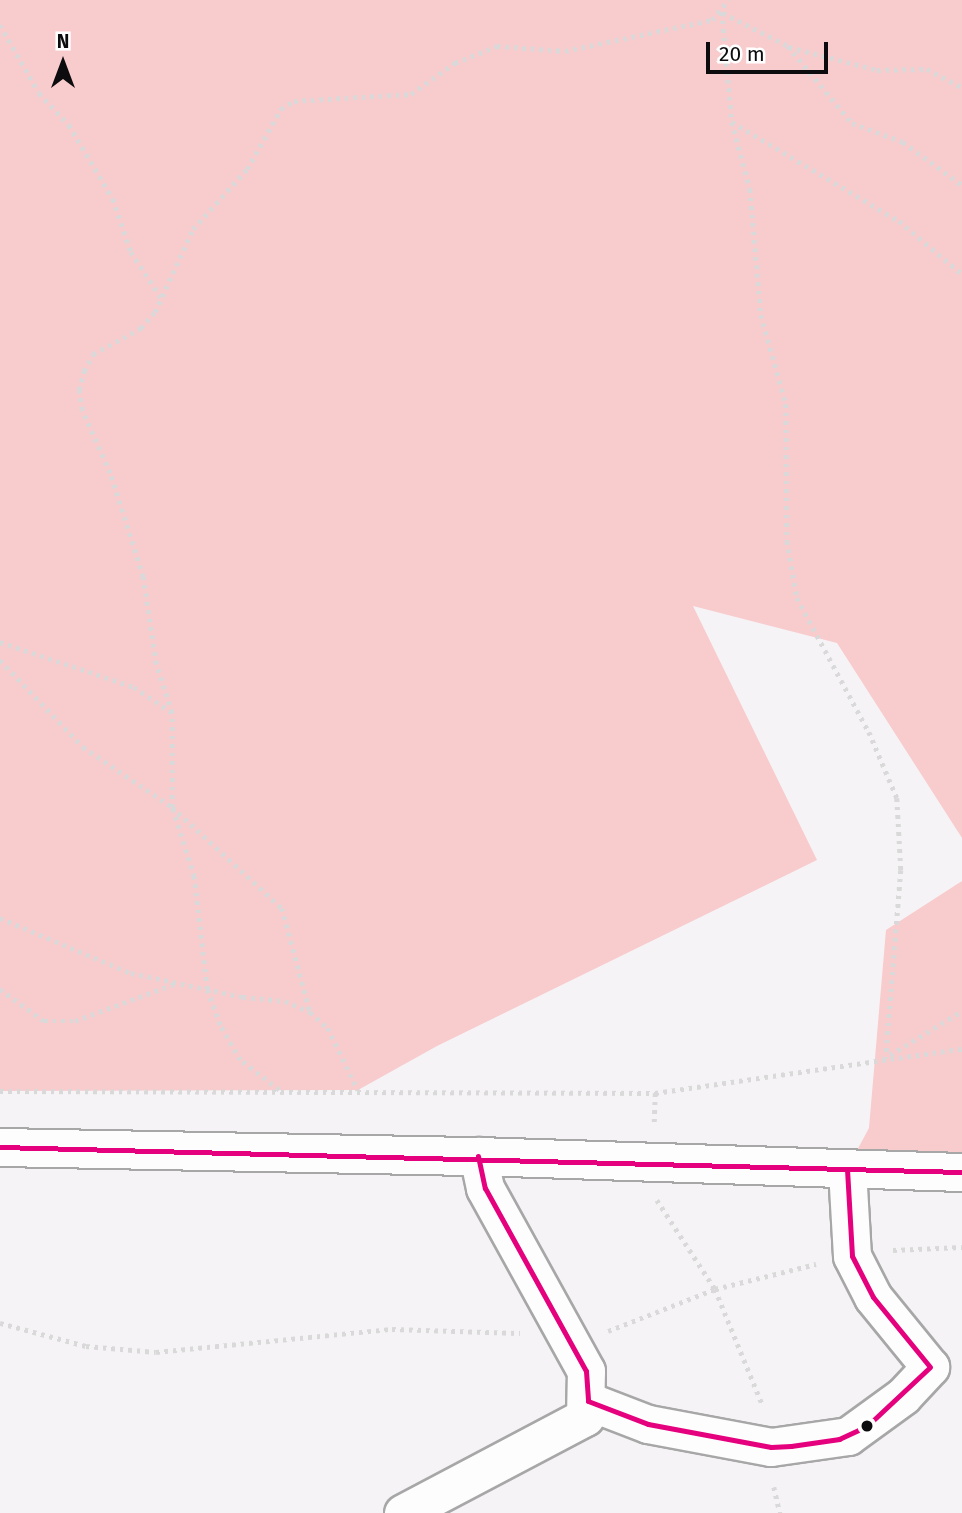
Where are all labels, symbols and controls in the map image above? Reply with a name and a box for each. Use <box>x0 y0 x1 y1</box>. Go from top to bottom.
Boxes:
north arrow <box>28 28 98 98</box>
scale bar <box>710 28 832 72</box>
text: N <box>57 30 69 53</box>
text: 20 m <box>719 41 765 67</box>
unlabelled marker <box>860 1419 874 1433</box>

